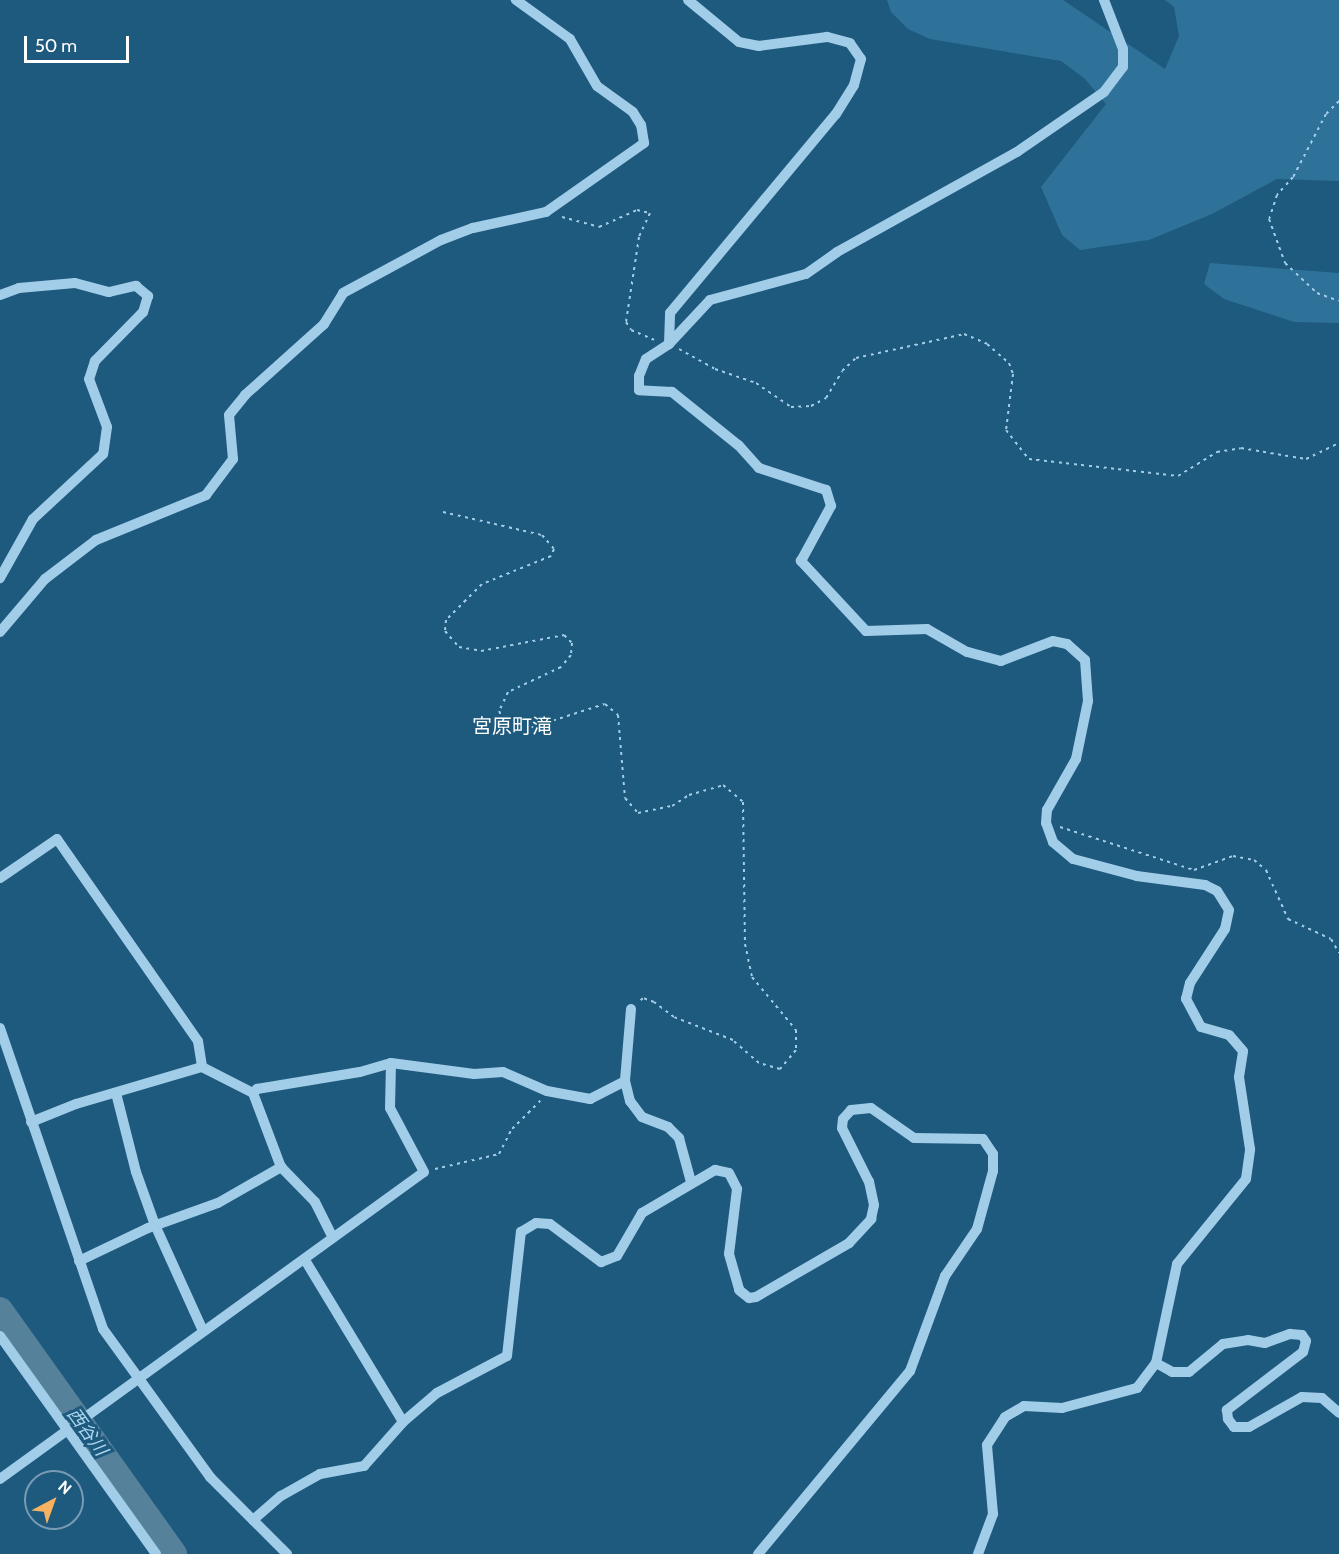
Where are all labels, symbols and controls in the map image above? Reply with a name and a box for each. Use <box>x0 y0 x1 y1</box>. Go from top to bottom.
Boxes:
scale bar <box>27 24 132 62</box>
text: 50 m <box>35 35 77 57</box>
district label: 宮原町滝 <box>472 714 552 738</box>
water label: 西谷川 <box>62 1404 112 1460</box>
north arrow <box>24 1470 84 1530</box>
text: N <box>54 1477 75 1498</box>

